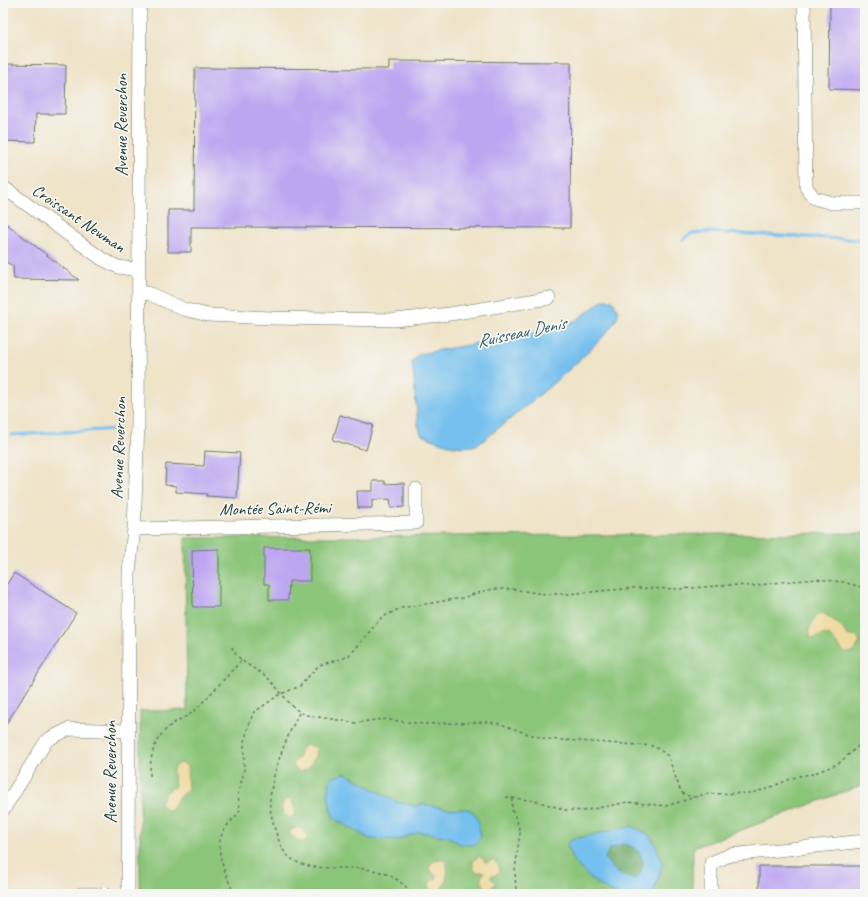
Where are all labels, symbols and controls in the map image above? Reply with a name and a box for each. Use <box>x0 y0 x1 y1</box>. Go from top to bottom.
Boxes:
street label: Avenue Reverchon <box>111 73 132 176</box>
street label: Croissant Newman <box>28 180 130 257</box>
water label: Ruisseau Denis <box>475 311 570 352</box>
street label: Avenue Reverchon <box>106 395 131 499</box>
street label: Montée Saint-Rémi <box>219 497 333 520</box>
street label: Avenue Reverchon <box>100 720 121 823</box>

